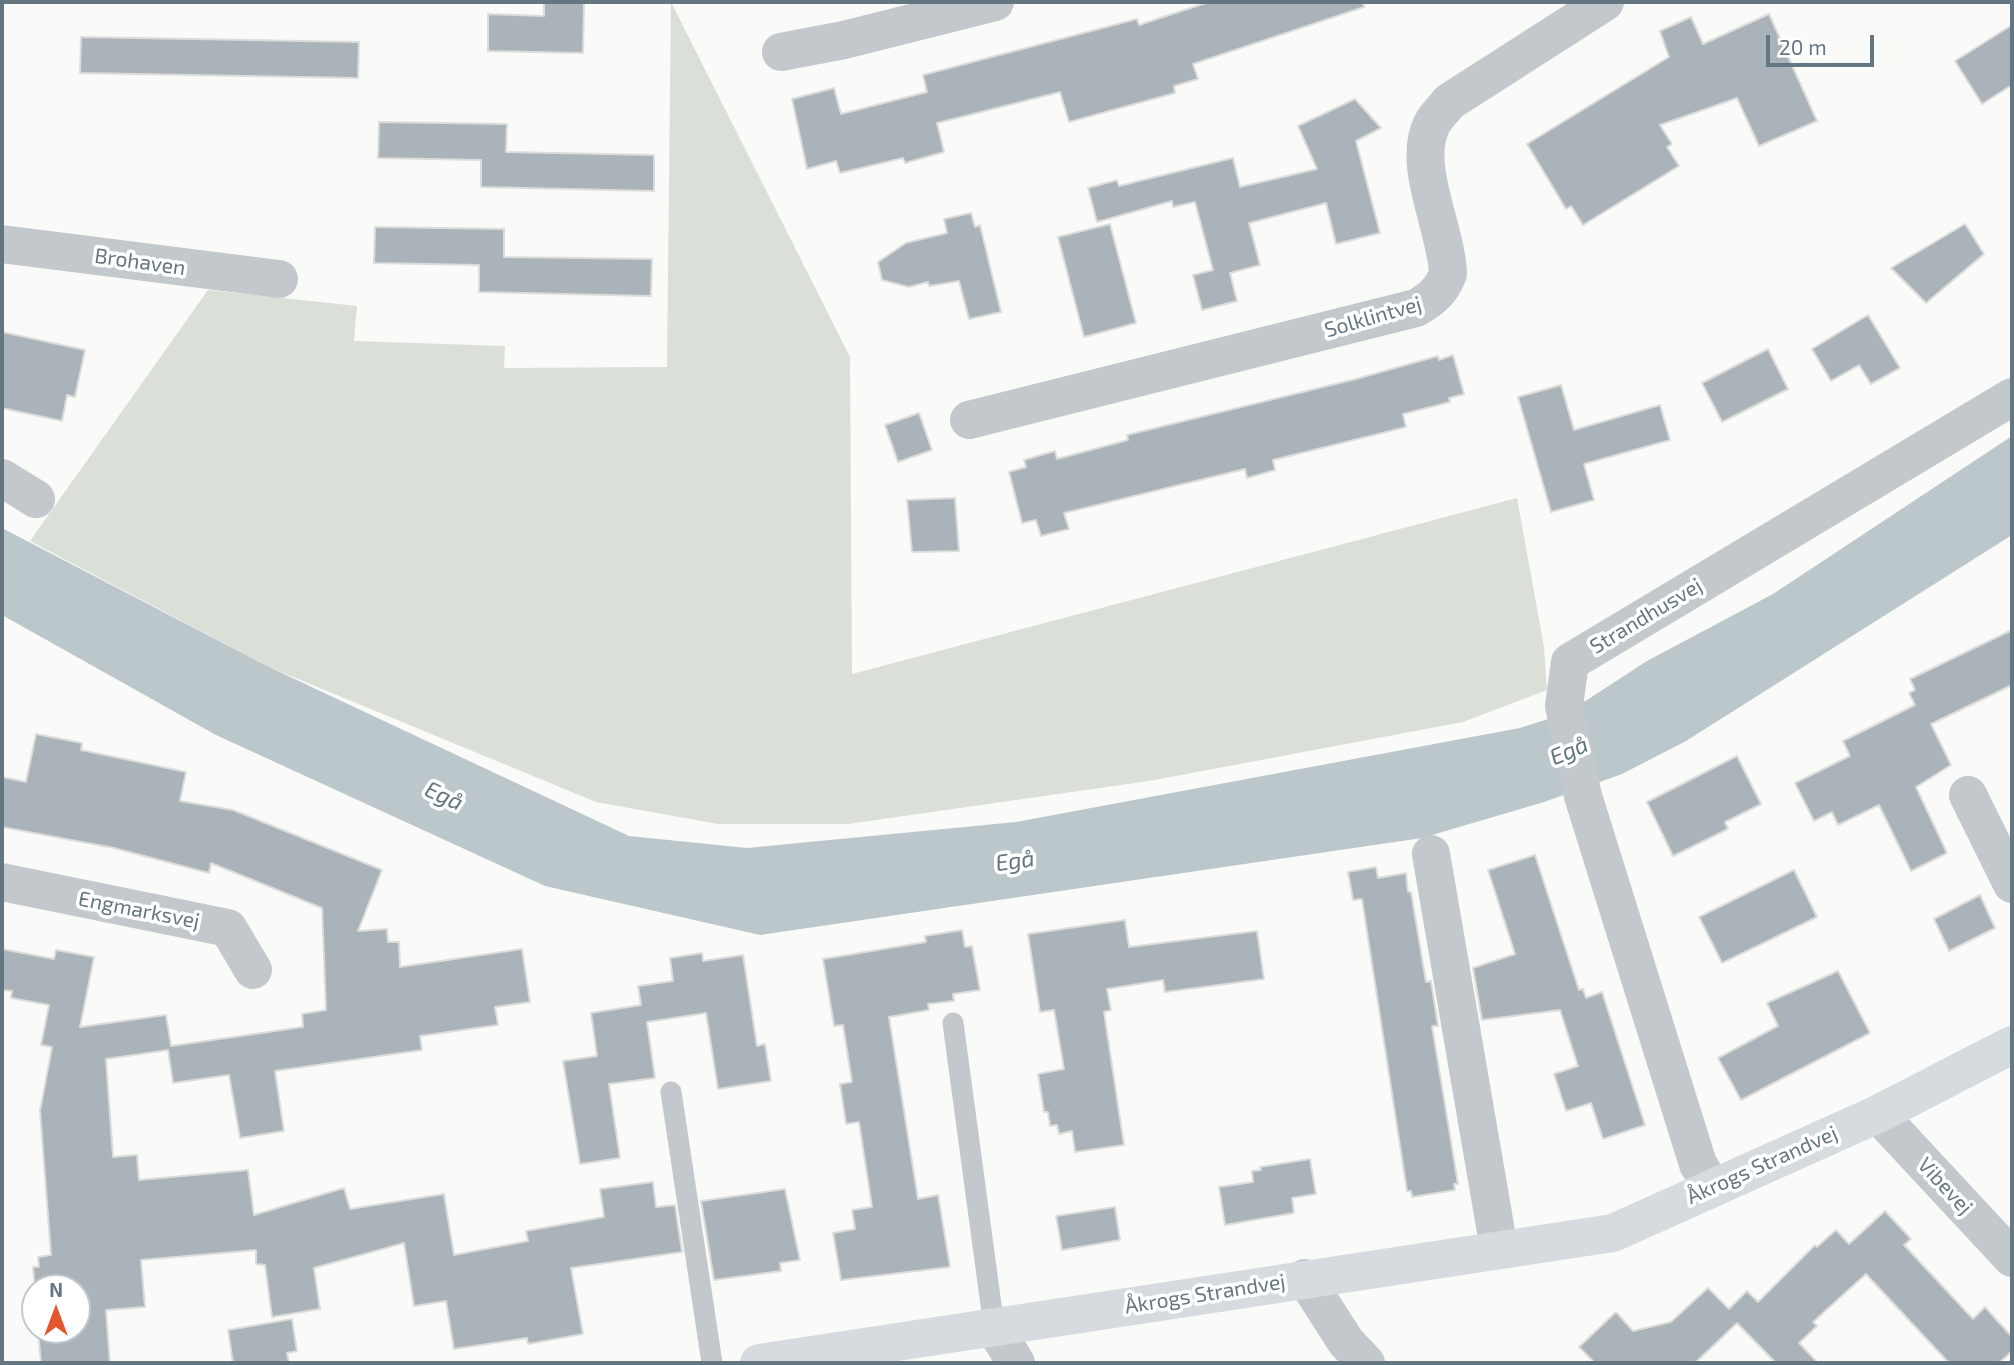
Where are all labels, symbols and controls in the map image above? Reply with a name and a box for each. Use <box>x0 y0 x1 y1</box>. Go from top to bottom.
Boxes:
scale bar <box>1769 21 1878 65</box>
text: 20 m <box>1779 34 1827 59</box>
street label: Brohaven <box>93 243 187 281</box>
street label: Solklintvej <box>1322 291 1424 343</box>
street label: Strandhusvej <box>1585 573 1707 659</box>
water label: Egå <box>1546 731 1592 771</box>
water label: Egå <box>420 775 468 817</box>
water label: Egå <box>994 845 1036 877</box>
street label: Engmarksvej <box>76 886 202 934</box>
street label: Åkrogs Strandvej <box>1683 1120 1841 1210</box>
street label: Vibevej <box>1912 1152 1978 1220</box>
street label: Åkrogs Strandvej <box>1123 1269 1287 1319</box>
north arrow <box>21 1274 91 1344</box>
text: N <box>49 1278 63 1301</box>

